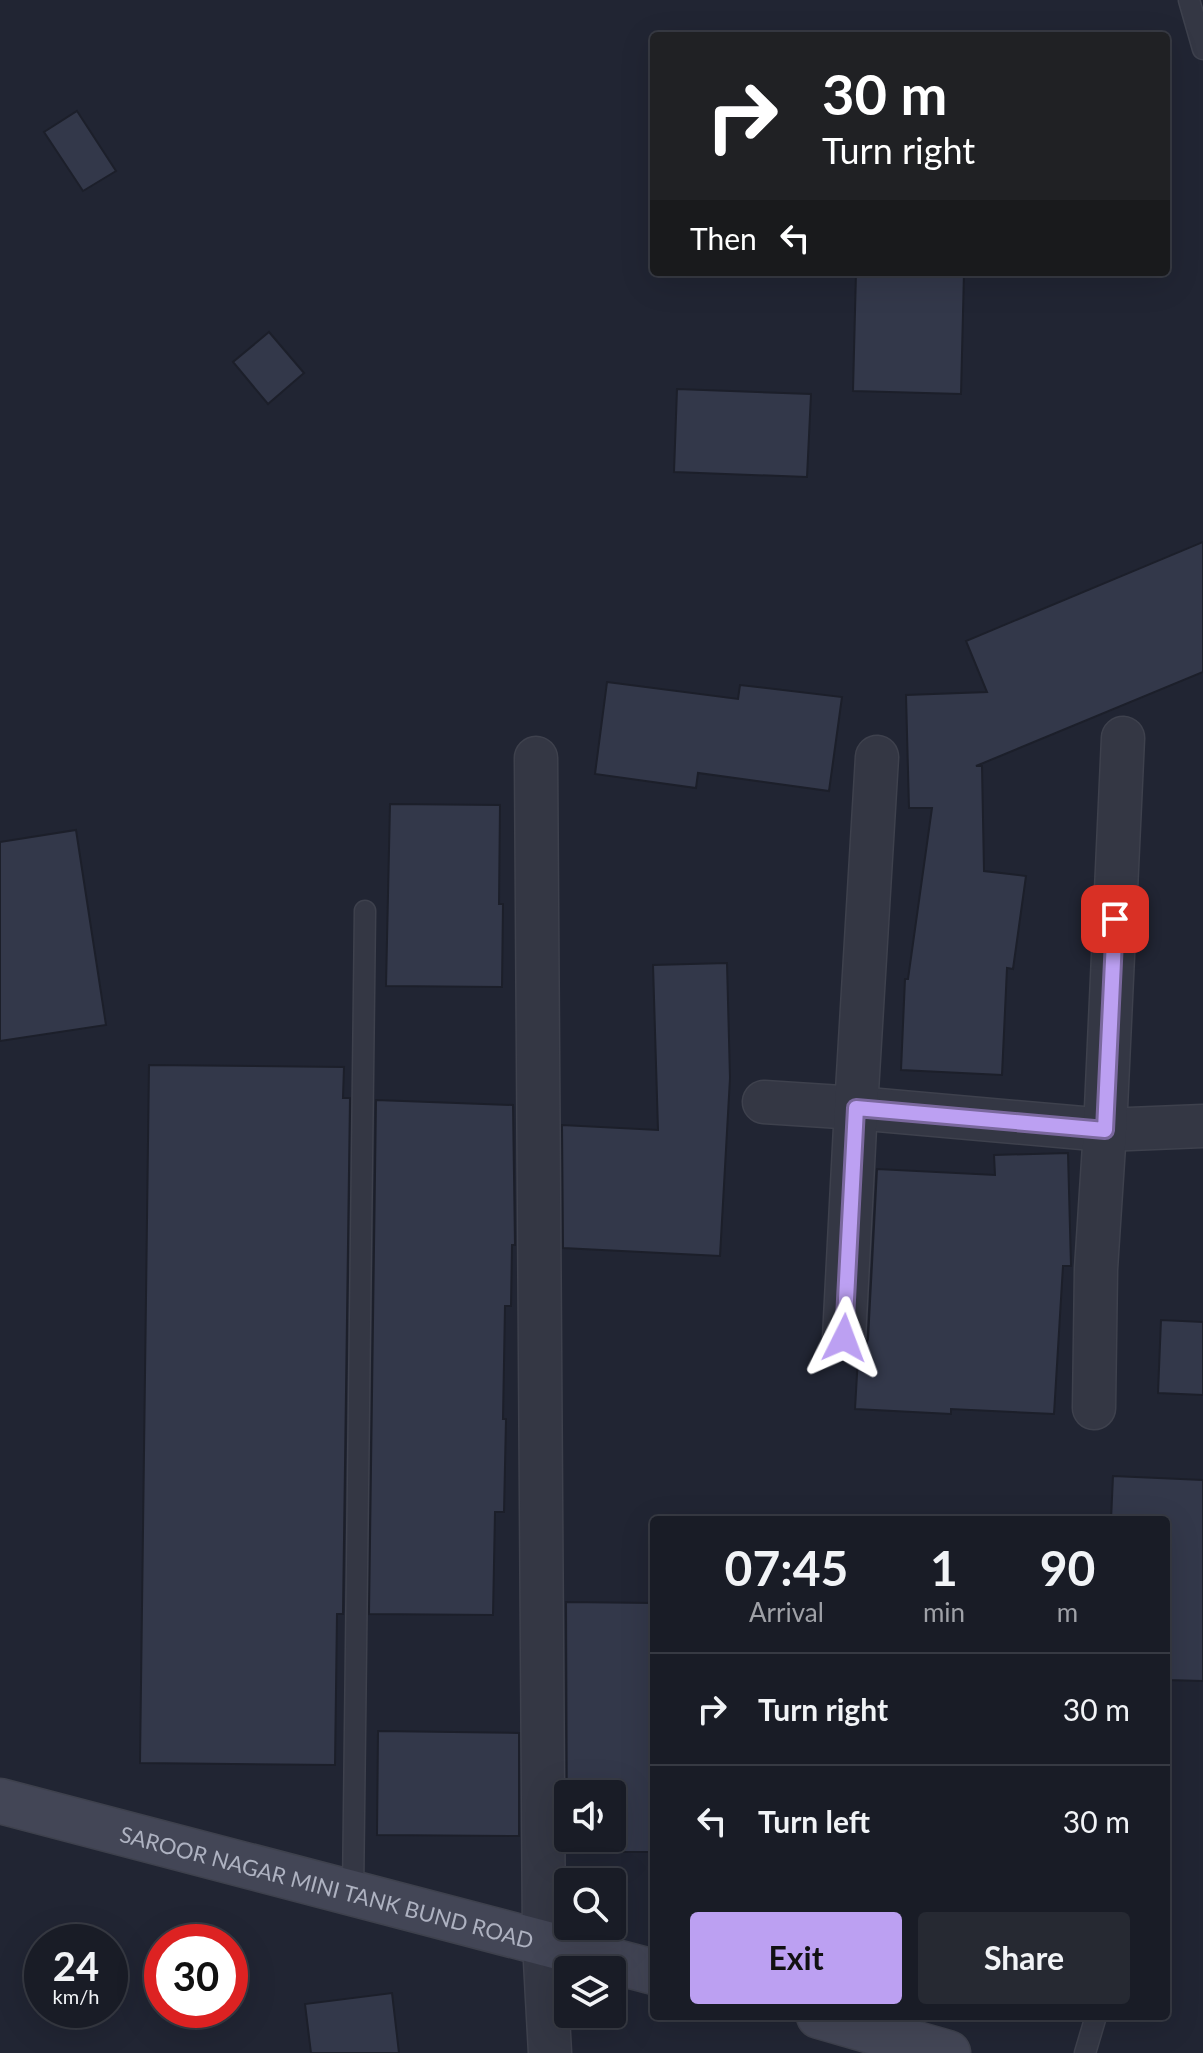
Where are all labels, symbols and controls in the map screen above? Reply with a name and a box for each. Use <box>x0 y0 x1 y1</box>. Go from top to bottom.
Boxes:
text: 30 m <box>822 60 947 127</box>
icon: right <box>690 64 794 168</box>
text: Turn right <box>822 128 975 172</box>
icon: left <box>773 216 817 260</box>
text: Then <box>690 220 757 256</box>
pin <box>1081 885 1149 953</box>
icon: arrive <box>1093 897 1137 941</box>
position arrow <box>802 1296 886 1380</box>
text: 07:45 <box>725 1539 848 1596</box>
text: 1 <box>930 1539 958 1596</box>
text: 90 <box>1040 1539 1095 1596</box>
text: Arrival <box>749 1596 824 1628</box>
text: min <box>923 1596 965 1628</box>
text: m <box>1057 1596 1078 1628</box>
icon: right <box>690 1687 734 1731</box>
text: Turn right <box>758 1691 888 1727</box>
text: 30 m <box>1063 1691 1130 1727</box>
map controls <box>554 1780 626 2028</box>
button: sound <box>554 1780 626 1852</box>
icon: left <box>690 1799 734 1843</box>
text: Turn left <box>758 1803 870 1839</box>
text: 30 m <box>1063 1803 1130 1839</box>
street label: SAROOR NAGAR MINI TANK BUND ROAD <box>117 1819 537 1954</box>
button: search <box>554 1868 626 1940</box>
button: Exit <box>690 1912 902 2004</box>
button: Share <box>918 1912 1130 2004</box>
speed limit sign: 30 <box>144 1924 248 2028</box>
text: 24 <box>53 1942 99 1990</box>
button: layers <box>554 1956 626 2028</box>
text: km/h <box>53 1984 99 2008</box>

